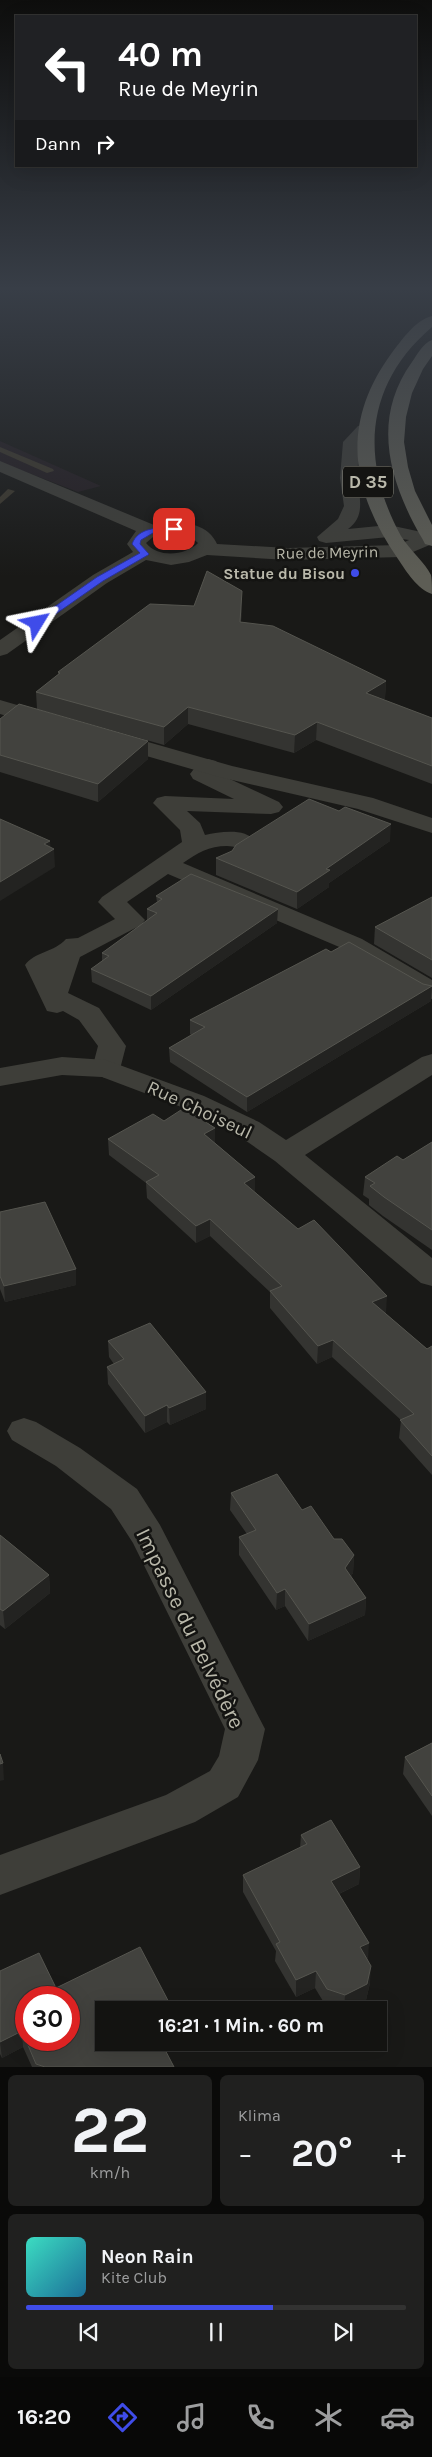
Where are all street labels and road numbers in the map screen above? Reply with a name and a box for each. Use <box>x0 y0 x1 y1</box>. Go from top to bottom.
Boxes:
road number: D 35 <box>343 467 393 498</box>
street label: Rue de Meyrin <box>276 542 378 563</box>
street label: Rue Choiseul <box>144 1076 255 1144</box>
street label: Impasse du Belvédère <box>130 1524 250 1733</box>

